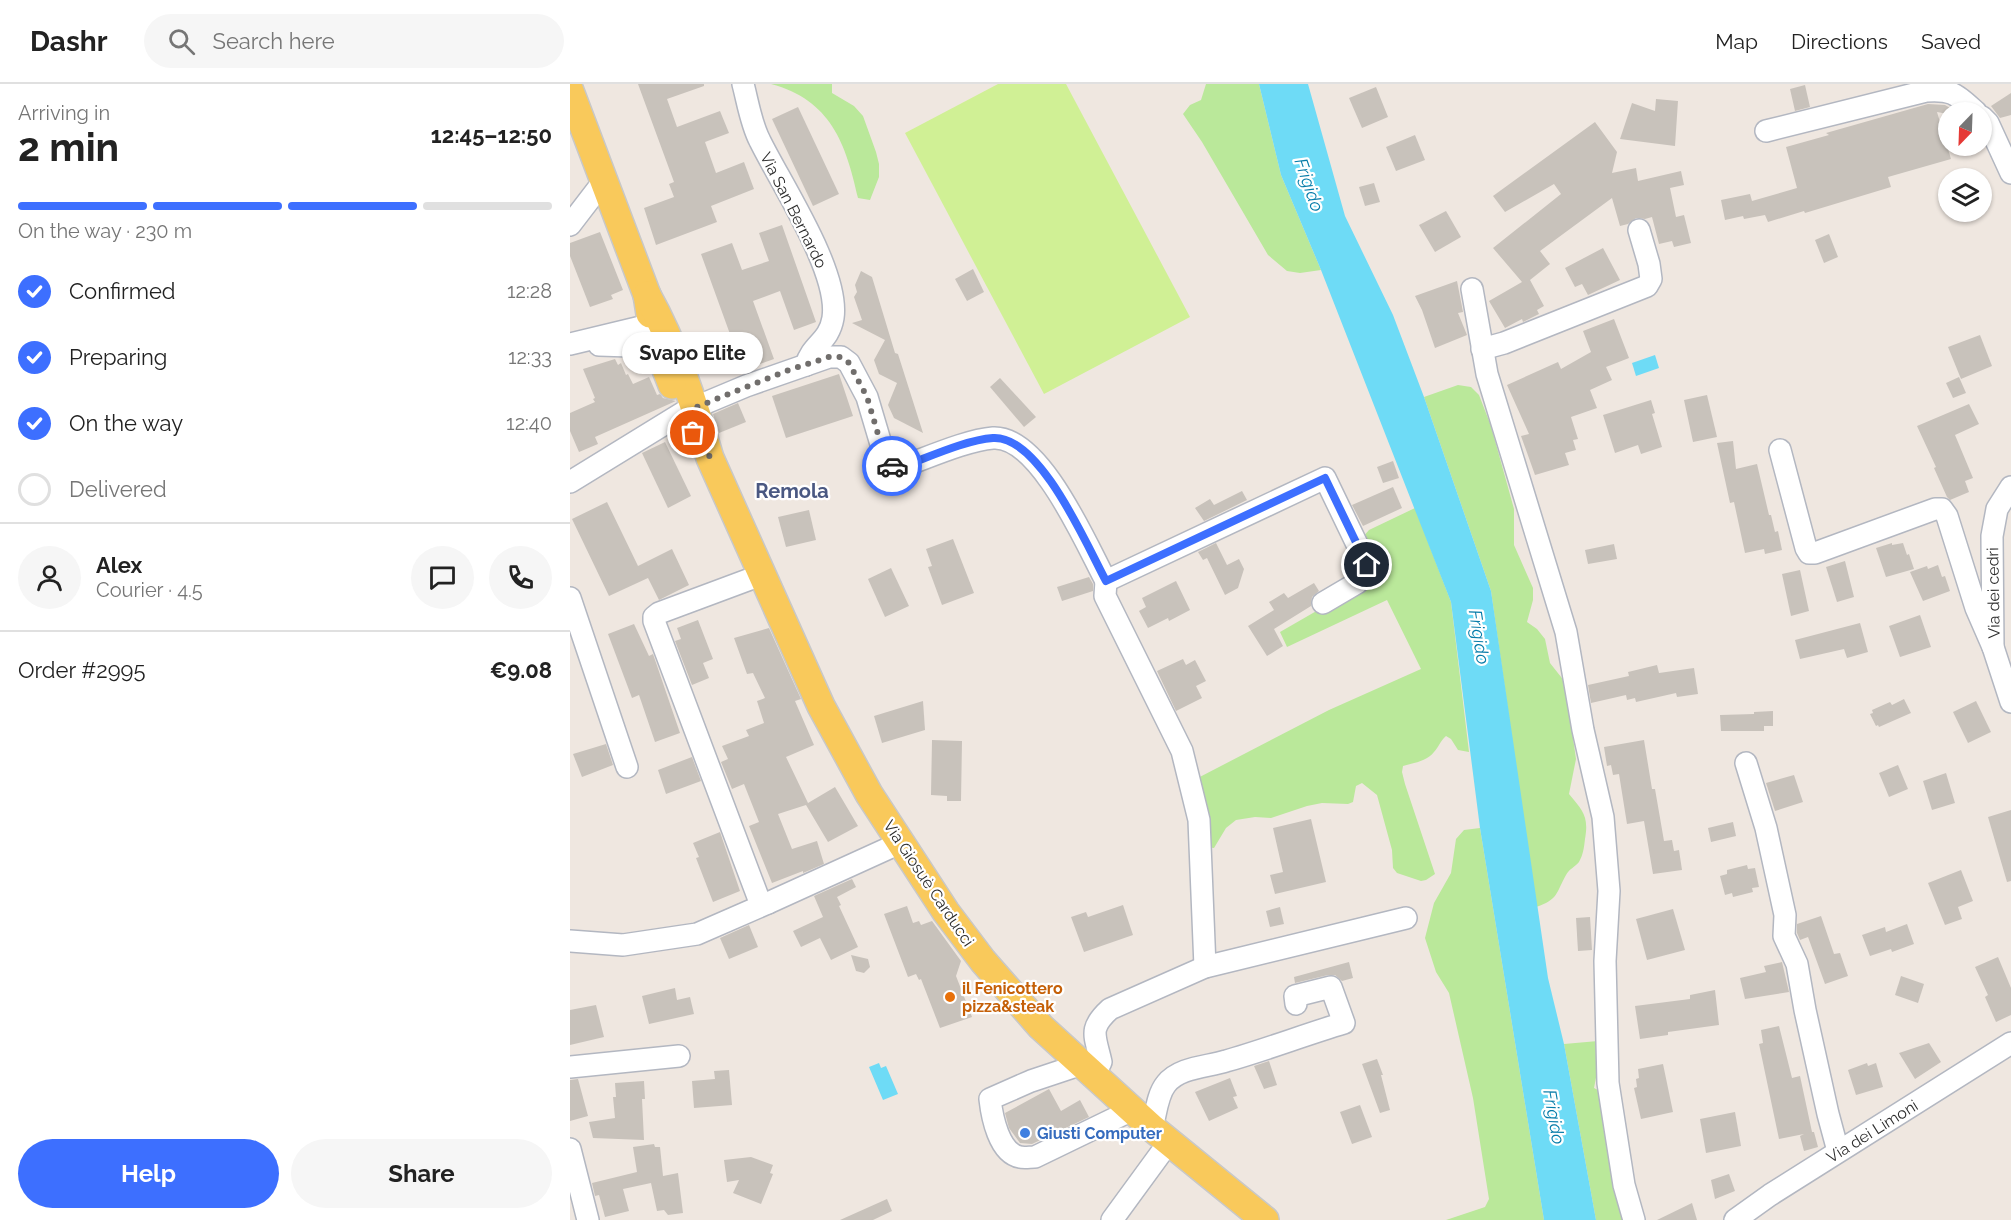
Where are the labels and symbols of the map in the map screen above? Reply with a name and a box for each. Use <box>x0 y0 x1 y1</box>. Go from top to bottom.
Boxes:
north arrow <box>1938 102 1992 156</box>
street label: Via San Bernardo <box>756 149 831 271</box>
water label: Frigido <box>1291 155 1328 214</box>
callout: Svapo Elite <box>622 331 764 373</box>
pin <box>667 407 718 458</box>
courier <box>862 436 922 496</box>
district label: Remola <box>755 479 829 503</box>
pin <box>1341 539 1392 590</box>
street label: Via dei cedri <box>1983 547 2004 639</box>
water label: Frigido <box>1465 608 1494 666</box>
street label: Via Giosuè Carducci <box>879 817 978 950</box>
place label: il Fenicottero pizza&steak <box>962 979 1063 1016</box>
marker: il Fenicottero pizza&steak <box>943 990 957 1004</box>
water label: Frigido <box>1539 1088 1570 1146</box>
street label: Via dei Limoni <box>1823 1096 1921 1167</box>
place label: Giusti Computer <box>1037 1124 1162 1143</box>
marker: Giusti Computer <box>1018 1126 1032 1140</box>

